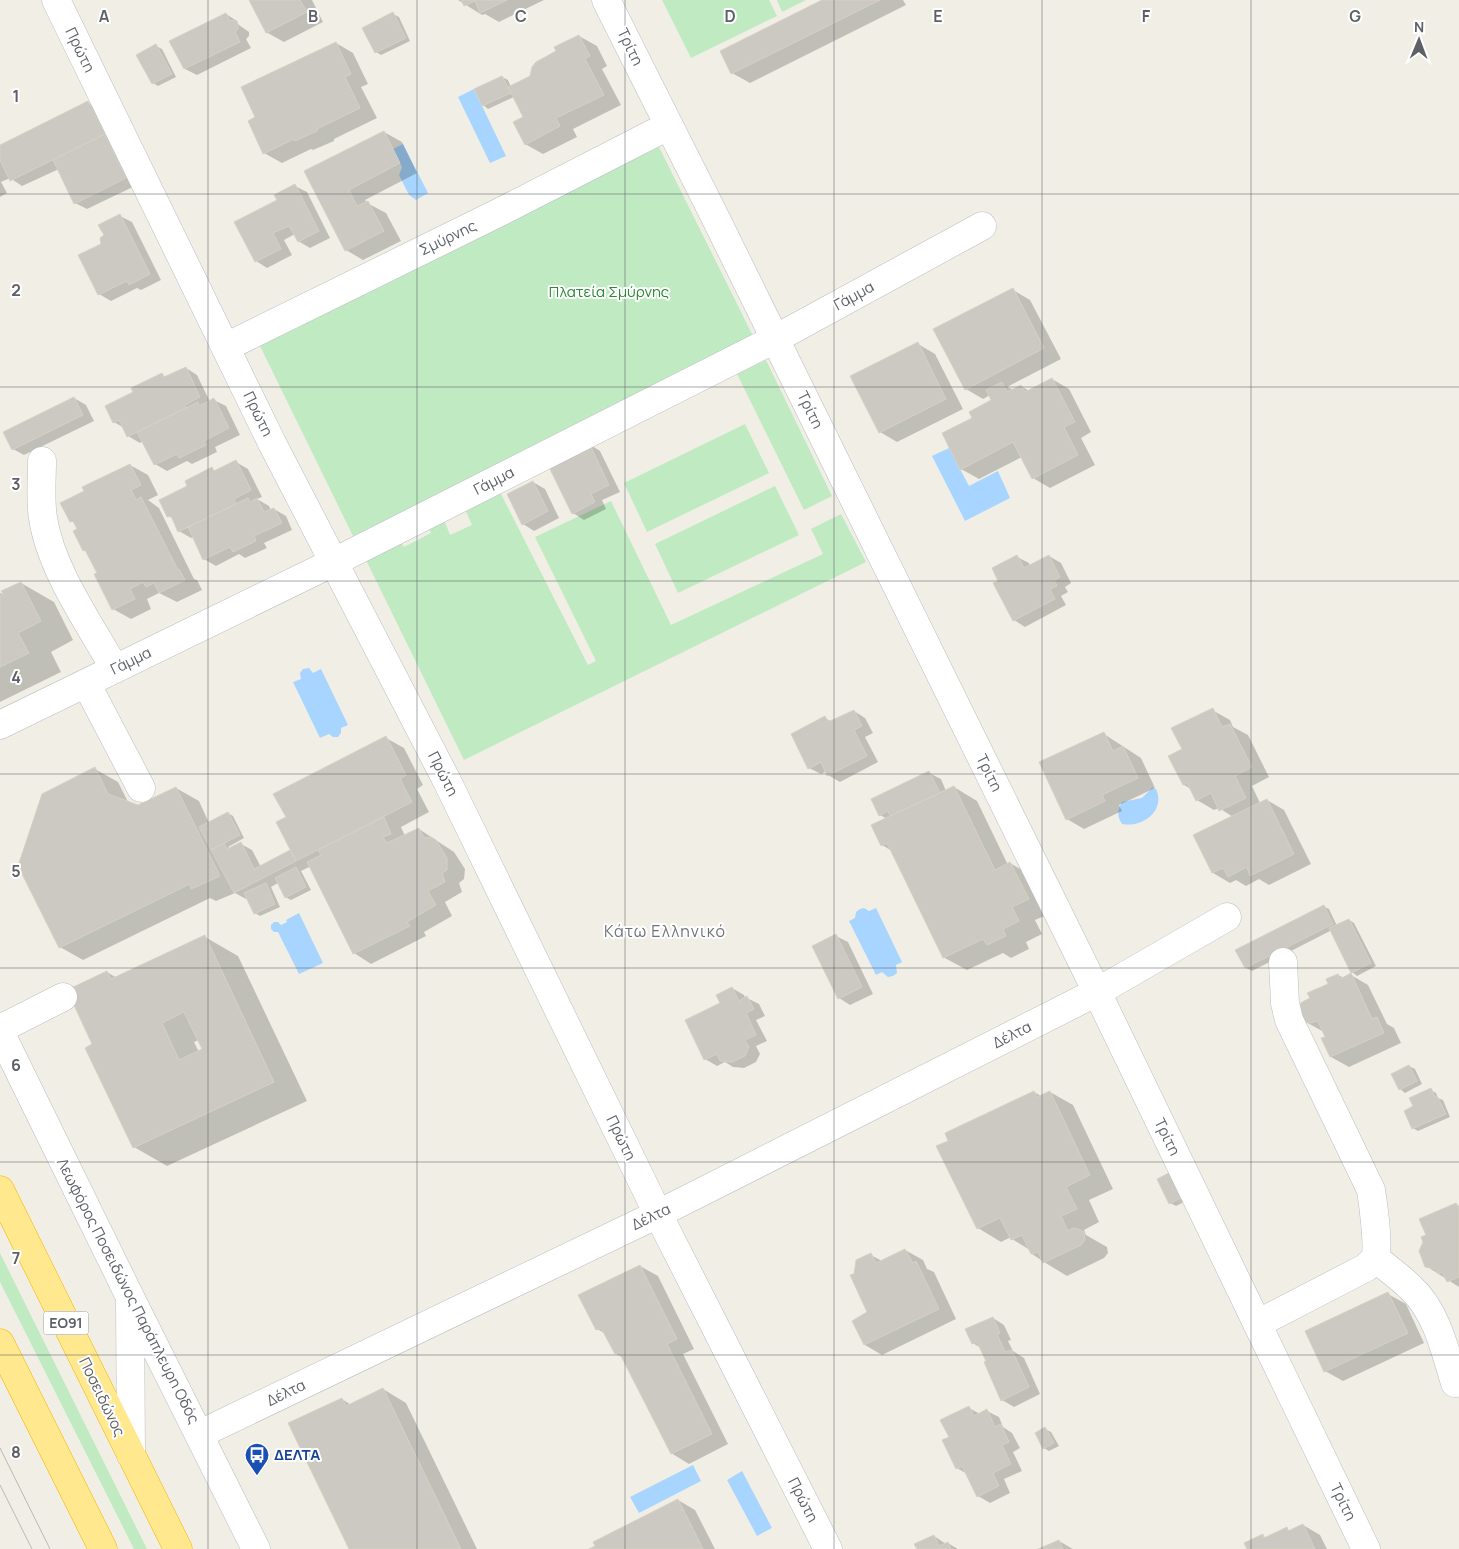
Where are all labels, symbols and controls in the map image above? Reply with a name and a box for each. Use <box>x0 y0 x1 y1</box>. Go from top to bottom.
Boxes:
text: A <box>99 5 110 27</box>
text: B <box>308 5 318 27</box>
text: C <box>515 5 527 27</box>
text: D <box>724 5 736 27</box>
text: E <box>933 5 943 27</box>
text: F <box>1142 5 1151 27</box>
text: G <box>1349 5 1361 27</box>
north arrow <box>1394 15 1444 65</box>
text: N <box>1414 17 1424 36</box>
street label: Πρώτη <box>61 24 100 76</box>
street label: Τρίτη <box>612 25 649 69</box>
text: 1 <box>12 85 20 107</box>
street label: Σμύρνης <box>416 215 480 260</box>
street label: Γάμμα <box>830 276 878 315</box>
text: 2 <box>11 279 21 301</box>
park label: Πλατεία Σμύρνης <box>549 281 669 302</box>
street label: Πρώτη <box>239 388 278 440</box>
street label: Τρίτη <box>792 388 829 432</box>
street label: Γάμμα <box>470 461 518 500</box>
text: 3 <box>11 473 21 495</box>
street label: Γάμμα <box>107 642 155 679</box>
text: 4 <box>11 666 21 688</box>
street label: Πρώτη <box>423 748 464 800</box>
street label: Τρίτη <box>971 751 1008 795</box>
text: 5 <box>11 860 21 882</box>
district label: Κάτω Ελληνικό <box>604 920 726 942</box>
street label: Δέλτα <box>989 1016 1035 1053</box>
text: 6 <box>11 1054 21 1076</box>
street label: Πρώτη <box>602 1112 641 1164</box>
street label: Τρίτη <box>1149 1115 1186 1159</box>
street label: Λεωφόρος Ποσειδώνος Παράπλευρη Οδός <box>53 1155 203 1427</box>
street label: Δέλτα <box>628 1198 674 1235</box>
text: 7 <box>12 1247 20 1269</box>
road number: ΕΟ91 <box>44 1312 88 1335</box>
street label: Ποσειδώνος <box>75 1355 129 1439</box>
street label: Δέλτα <box>263 1374 309 1411</box>
text: 8 <box>11 1441 21 1463</box>
bus stop icon: ΔΕΛΤΑ <box>244 1442 270 1476</box>
place label: ΔΕΛΤΑ <box>274 1444 320 1465</box>
street label: Πρώτη <box>783 1474 824 1526</box>
street label: Τρίτη <box>1325 1480 1362 1524</box>

